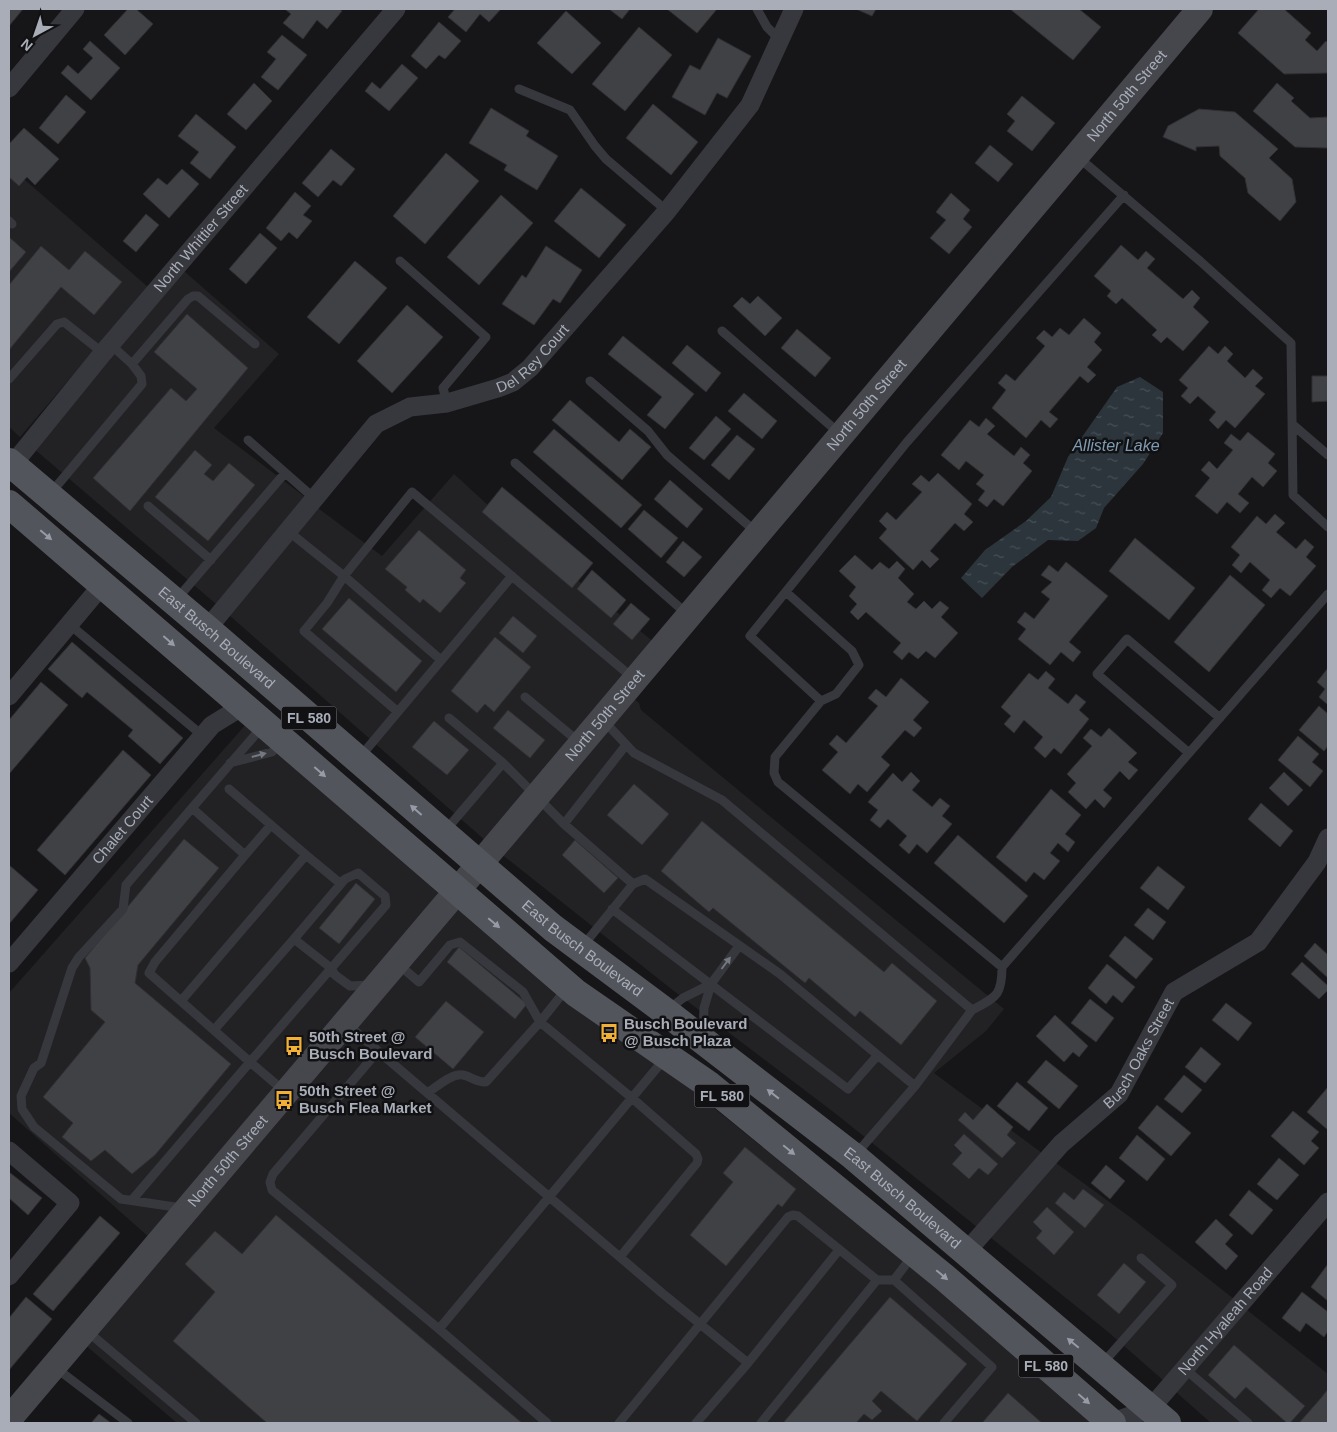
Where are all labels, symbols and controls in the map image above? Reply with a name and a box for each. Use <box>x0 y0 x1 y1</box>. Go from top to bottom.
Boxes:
north arrow <box>10 10 60 60</box>
text: N <box>18 36 36 54</box>
street label: North 50th Street <box>1083 46 1170 145</box>
street label: North Whittier Street <box>150 180 251 295</box>
street label: Del Rey Court <box>494 320 573 396</box>
street label: North 50th Street <box>823 355 910 454</box>
water label: Allister Lake <box>1071 437 1160 454</box>
one-way arrow <box>39 530 52 541</box>
street label: East Busch Boulevard <box>155 583 279 692</box>
one-way arrow <box>163 636 176 647</box>
street label: North 50th Street <box>561 665 648 764</box>
road number: FL 580 <box>282 706 336 730</box>
one-way arrow <box>251 751 266 759</box>
one-way arrow <box>313 766 326 777</box>
street label: Chalet Court <box>88 791 157 867</box>
one-way arrow <box>410 805 422 816</box>
street label: East Busch Boulevard <box>519 896 646 1000</box>
one-way arrow <box>488 917 500 928</box>
one-way arrow <box>721 956 731 970</box>
street label: Busch Oaks Street <box>1100 995 1177 1112</box>
place label: Busch Boulevard @ Busch Plaza <box>624 1015 747 1049</box>
bus stop icon: Busch Boulevard @ Busch Plaza <box>598 1022 620 1044</box>
place label: 50th Street @ Busch Boulevard <box>309 1028 432 1062</box>
bus stop icon: 50th Street @ Busch Boulevard <box>283 1035 305 1057</box>
place label: 50th Street @ Busch Flea Market <box>299 1082 432 1116</box>
road number: FL 580 <box>694 1084 750 1108</box>
bus stop icon: 50th Street @ Busch Flea Market <box>273 1089 295 1111</box>
one-way arrow <box>767 1089 780 1100</box>
street label: North 50th Street <box>184 1111 271 1210</box>
street label: East Busch Boulevard <box>841 1143 964 1252</box>
one-way arrow <box>783 1144 795 1155</box>
street label: North Hyaleah Road <box>1174 1264 1276 1378</box>
one-way arrow <box>935 1269 947 1281</box>
one-way arrow <box>1068 1337 1080 1349</box>
road number: FL 580 <box>1018 1354 1074 1378</box>
one-way arrow <box>1077 1393 1089 1405</box>

